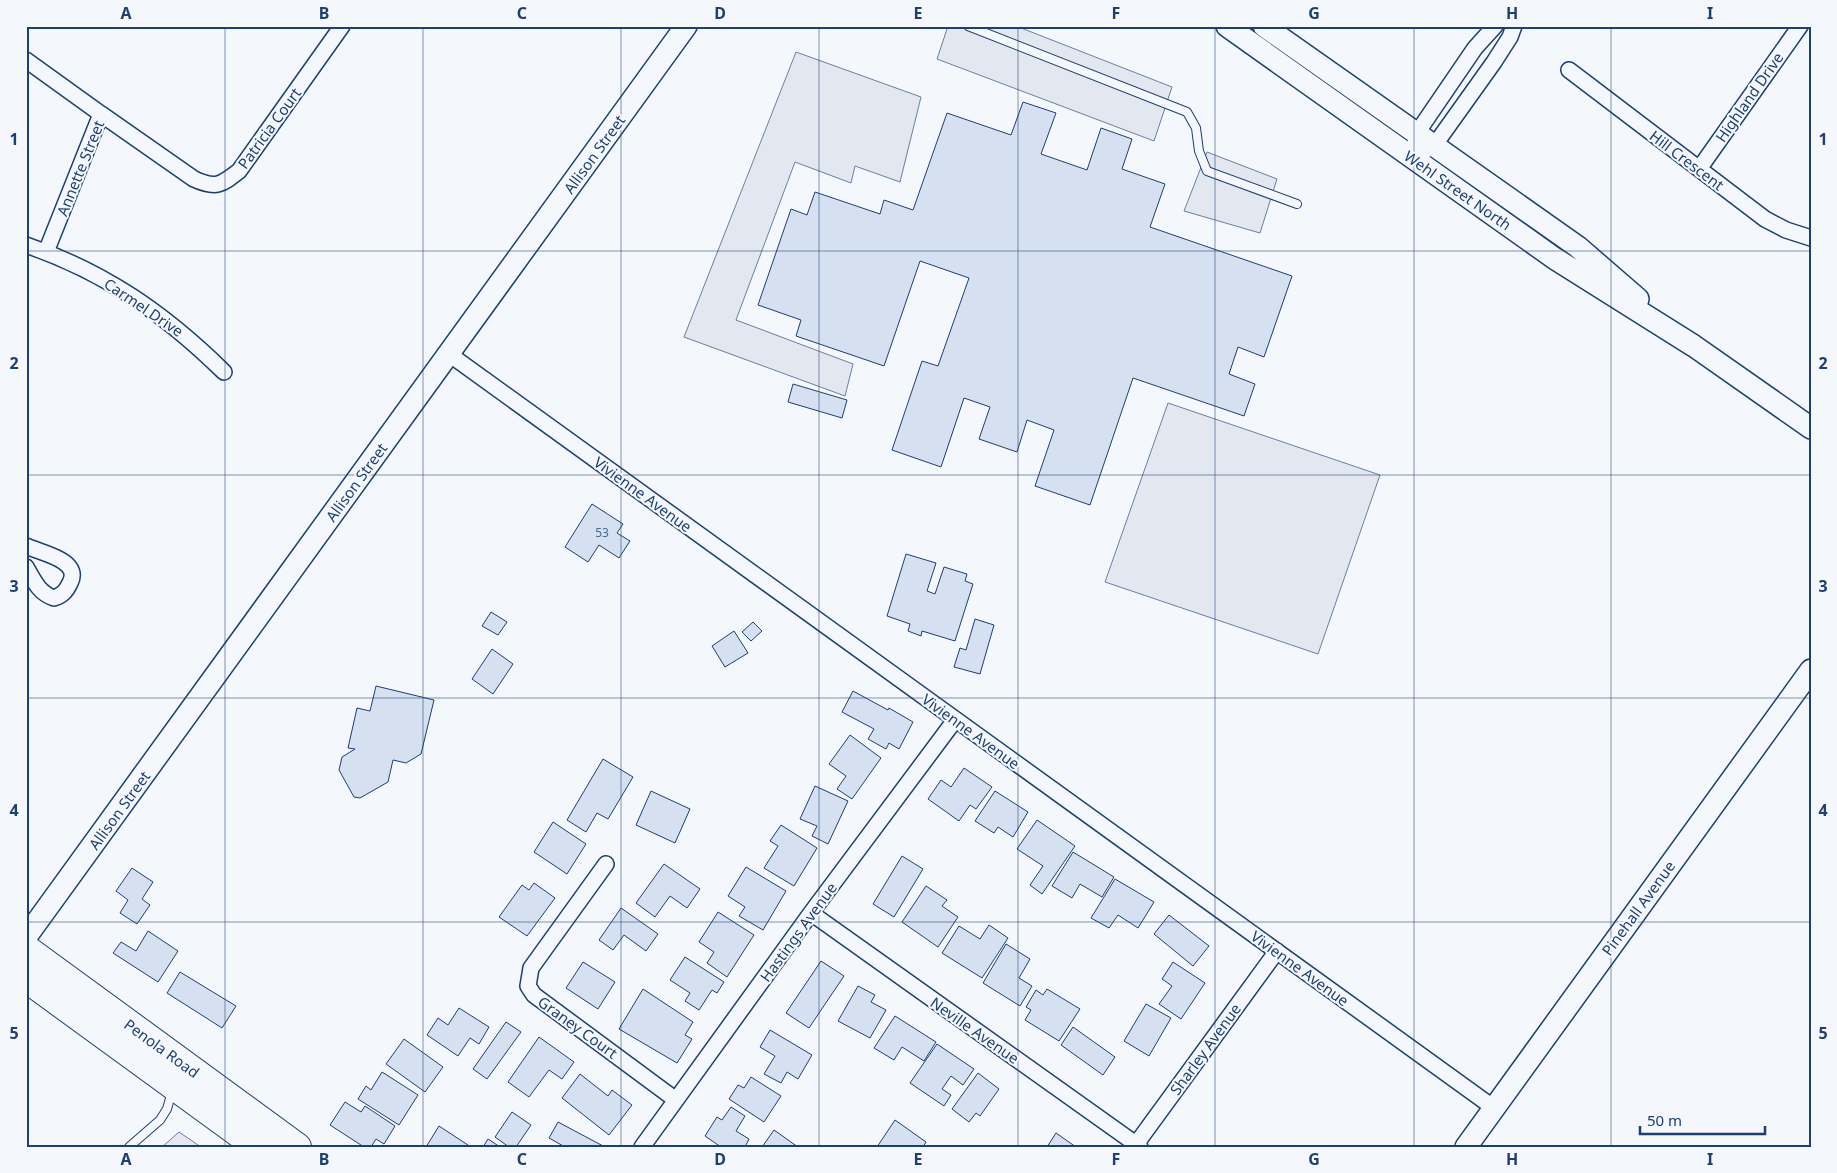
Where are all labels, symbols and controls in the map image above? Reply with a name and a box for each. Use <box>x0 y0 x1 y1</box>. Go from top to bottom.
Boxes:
text: A <box>120 2 132 24</box>
text: B <box>319 2 329 24</box>
text: C <box>517 2 527 24</box>
text: D <box>714 2 726 24</box>
text: E <box>914 2 923 24</box>
text: F <box>1112 2 1120 24</box>
text: G <box>1308 2 1320 24</box>
text: H <box>1506 2 1518 24</box>
text: I <box>1707 2 1713 24</box>
street label: Highland Drive <box>1711 48 1787 146</box>
street label: Patricia Court <box>233 83 306 173</box>
street label: Allison Street <box>559 110 630 197</box>
street label: Annette Street <box>52 117 109 219</box>
street label: Hill Crescent <box>1646 126 1729 195</box>
text: 1 <box>9 128 19 150</box>
text: 1 <box>1818 128 1828 150</box>
street label: Wehl Street North <box>1401 146 1515 234</box>
street label: Carmel Drive <box>100 273 188 341</box>
text: 2 <box>9 352 19 374</box>
text: 2 <box>1818 352 1828 374</box>
street label: Allison Street <box>321 438 392 525</box>
street label: Vivienne Avenue <box>590 452 696 536</box>
house number: 53 <box>595 524 609 541</box>
text: 3 <box>9 575 19 597</box>
text: 3 <box>1818 575 1828 597</box>
street label: Vivienne Avenue <box>918 689 1024 773</box>
street label: Allison Street <box>84 766 155 853</box>
text: 4 <box>9 799 19 821</box>
text: 4 <box>1818 799 1828 821</box>
street label: Pinehall Avenue <box>1597 857 1679 959</box>
street label: Hastings Avenue <box>755 878 841 986</box>
street label: Vivienne Avenue <box>1247 926 1353 1010</box>
street label: Graney Court <box>534 991 622 1063</box>
street label: Neville Avenue <box>927 992 1023 1068</box>
street label: Sharley Avenue <box>1165 999 1245 1099</box>
street label: Penola Road <box>120 1014 204 1082</box>
text: 5 <box>9 1022 19 1044</box>
text: 5 <box>1818 1022 1828 1044</box>
scale bar <box>1640 1103 1764 1135</box>
text: 50 m <box>1647 1110 1682 1130</box>
text: A <box>120 1148 132 1170</box>
text: B <box>319 1148 329 1170</box>
text: C <box>517 1148 527 1170</box>
text: D <box>714 1148 726 1170</box>
text: E <box>914 1148 923 1170</box>
text: F <box>1112 1148 1120 1170</box>
text: G <box>1308 1148 1320 1170</box>
text: H <box>1506 1148 1518 1170</box>
text: I <box>1707 1148 1713 1170</box>

